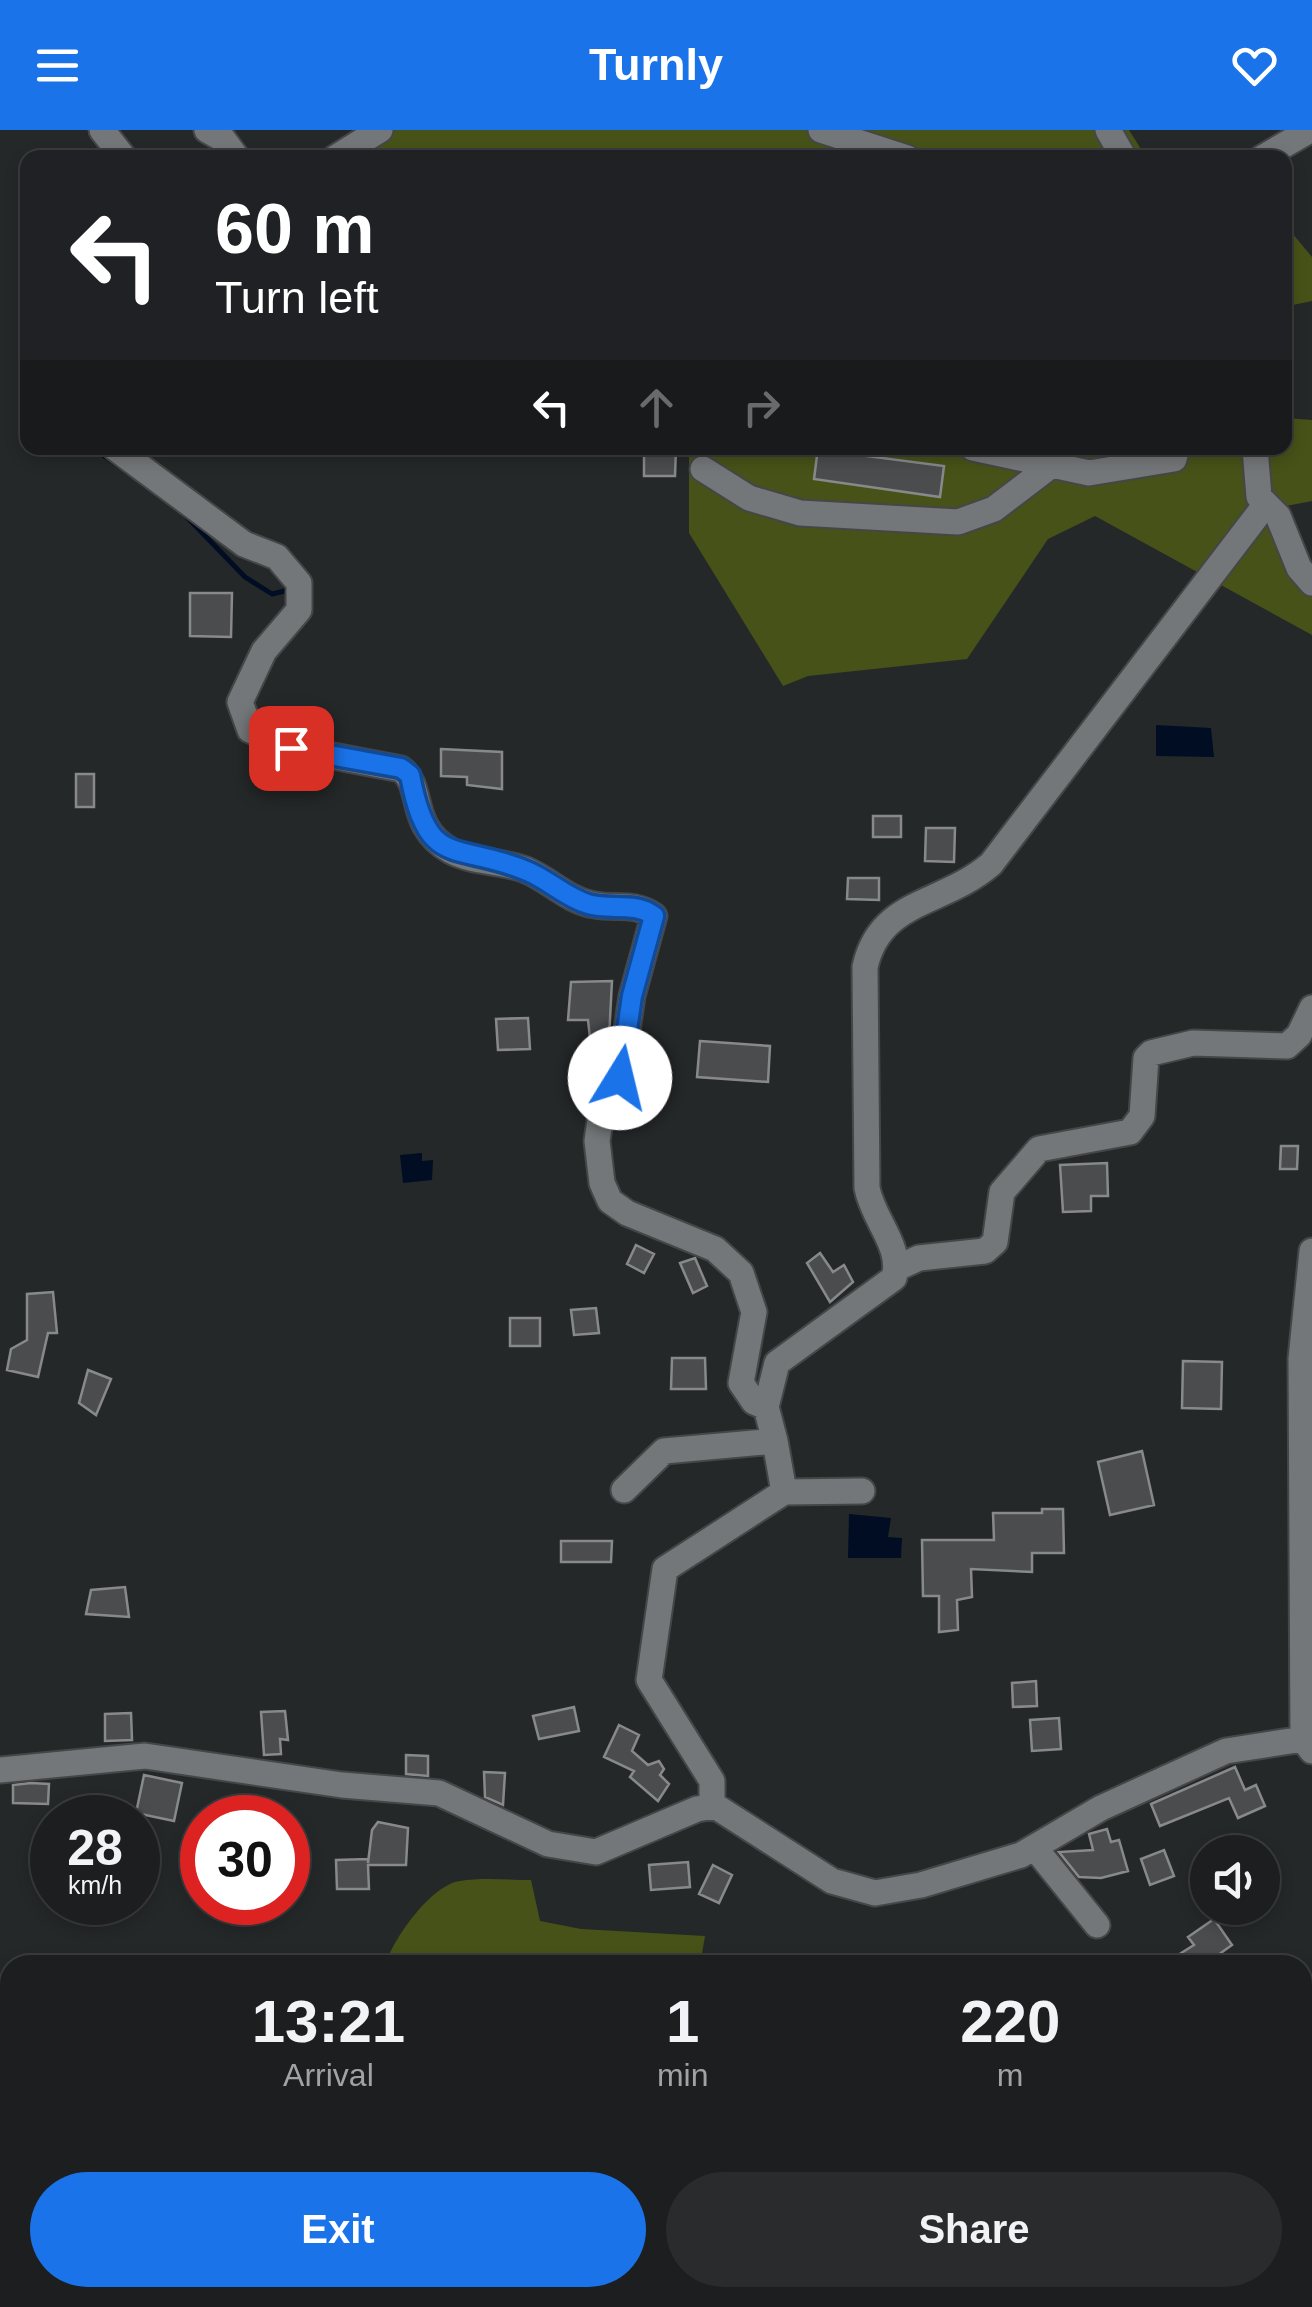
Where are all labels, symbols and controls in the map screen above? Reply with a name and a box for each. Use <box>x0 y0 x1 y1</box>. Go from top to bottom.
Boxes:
icon: menu <box>30 38 85 93</box>
icon: heart <box>1227 38 1282 93</box>
text: Turnly <box>589 39 723 90</box>
icon: left <box>50 190 180 320</box>
text: 60 m <box>215 190 375 268</box>
text: Turn left <box>215 272 378 323</box>
icon: left <box>524 380 579 435</box>
icon: ahead <box>629 380 684 435</box>
icon: right <box>734 380 789 435</box>
pin <box>249 706 334 791</box>
icon: arrive <box>264 721 319 776</box>
position arrow <box>568 1026 672 1130</box>
speed limit sign: 30 <box>180 1795 310 1925</box>
text: 28 <box>67 1820 123 1876</box>
map controls <box>1190 1835 1280 1925</box>
button: sound <box>1190 1835 1280 1925</box>
text: km/h <box>68 1871 122 1899</box>
text: 13:21 <box>252 1988 405 2055</box>
text: 1 <box>666 1988 699 2055</box>
text: 220 <box>960 1988 1060 2055</box>
text: Arrival <box>283 2057 374 2093</box>
text: min <box>657 2057 708 2093</box>
text: m <box>997 2057 1024 2093</box>
button: Exit <box>30 2172 646 2287</box>
button: Share <box>666 2172 1282 2287</box>

